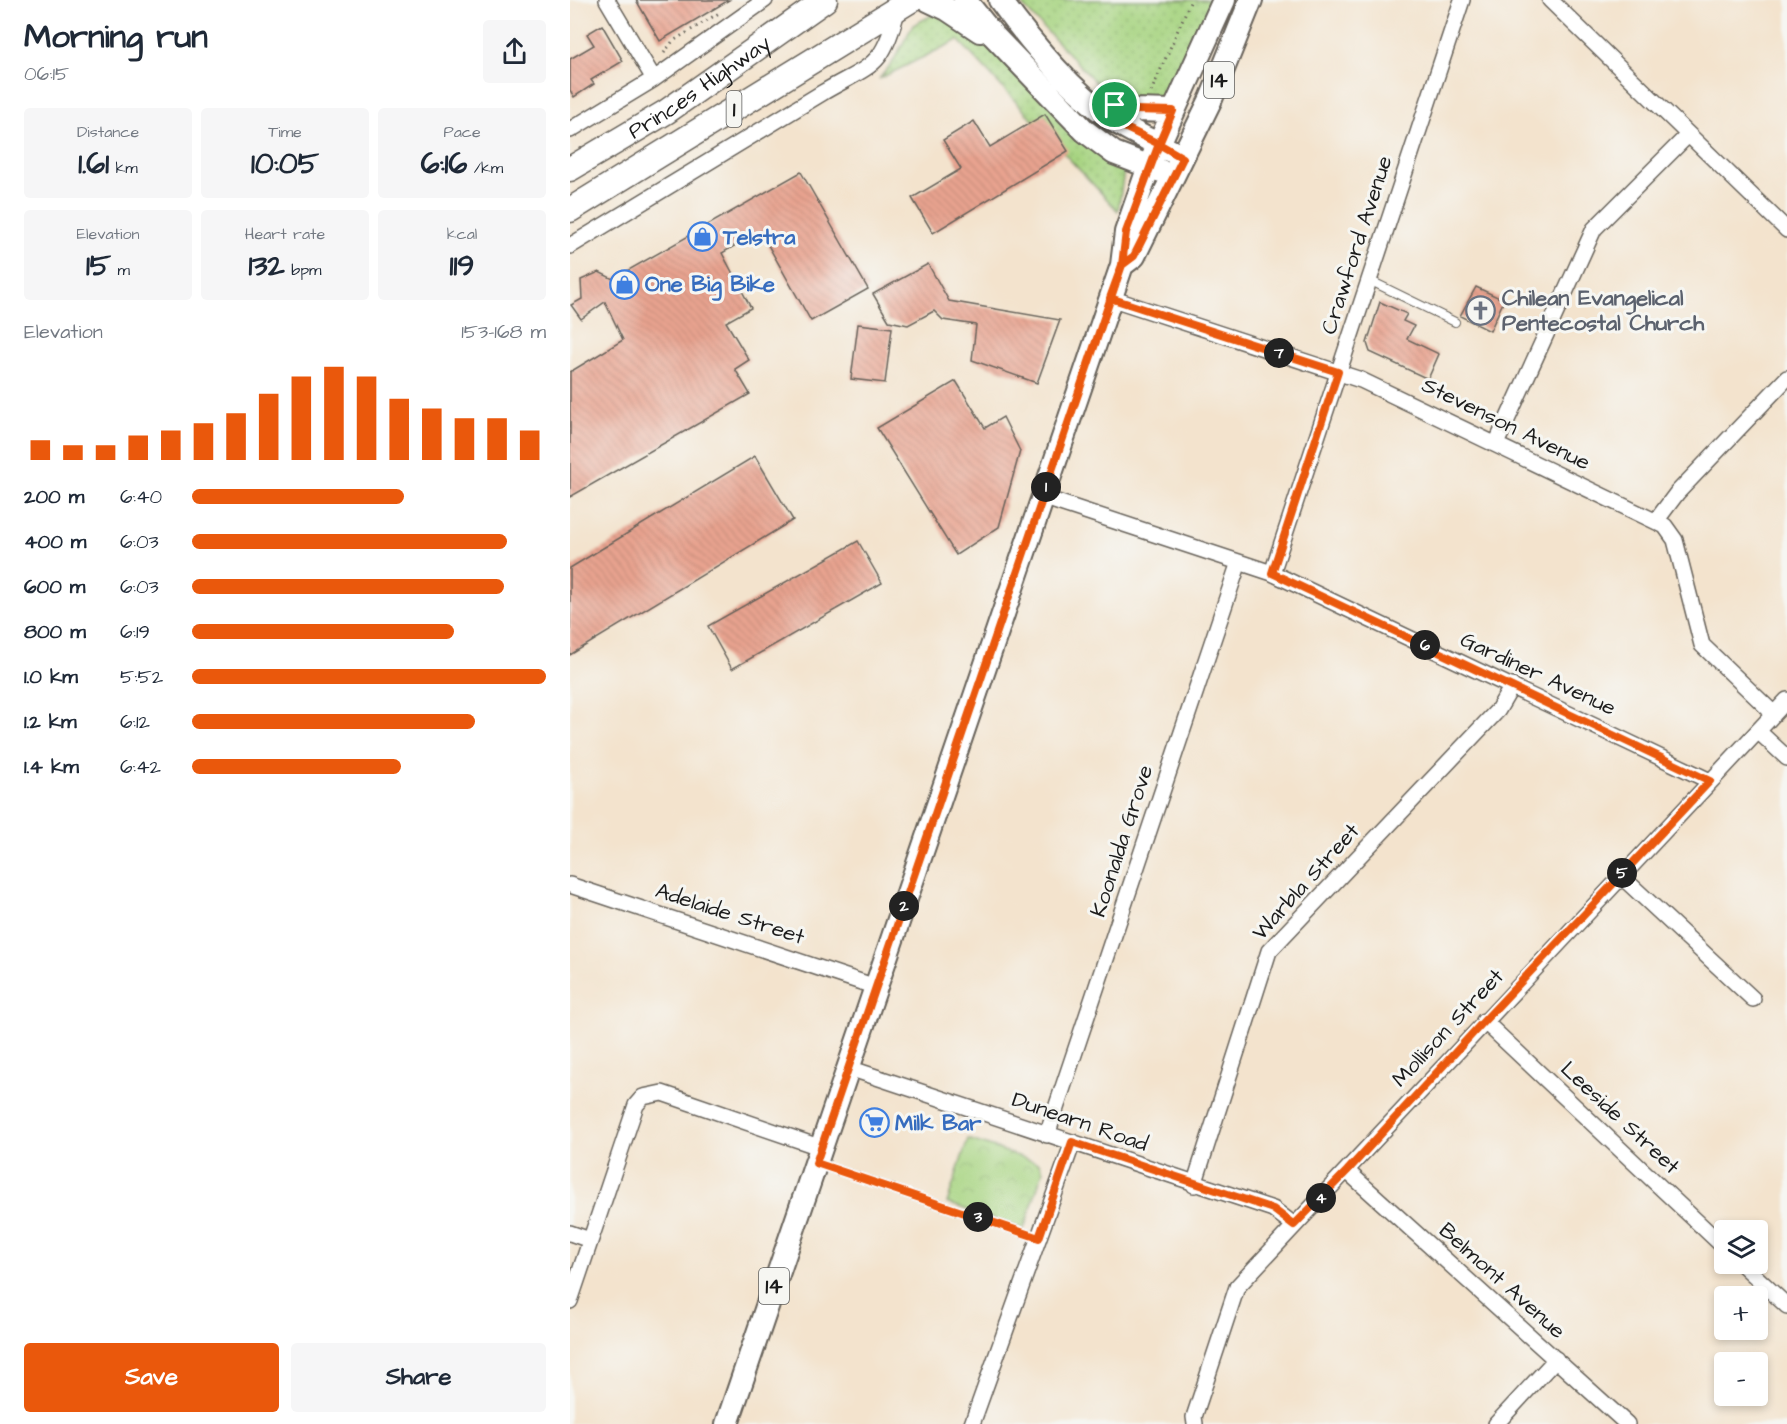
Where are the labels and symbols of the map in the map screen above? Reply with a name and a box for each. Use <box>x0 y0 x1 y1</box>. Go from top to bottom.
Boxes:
street label: Princes Highway <box>622 28 777 147</box>
road number: 14 <box>1204 62 1234 98</box>
pin <box>1089 79 1140 130</box>
road number: 1 <box>726 91 742 127</box>
street label: Crawford Avenue <box>1314 152 1400 338</box>
shop icon: Telstra <box>686 221 718 253</box>
place label: Telstra <box>722 222 796 253</box>
shop icon: One Big Bike <box>608 268 640 300</box>
place label: One Big Bike <box>645 269 775 301</box>
place label: Chilean Evangelical Pentecostal Church <box>1502 283 1705 339</box>
church icon: Chilean Evangelical Pentecostal Church <box>1465 295 1497 327</box>
pin: 7 <box>1264 338 1294 368</box>
street label: Stevenson Avenue <box>1417 370 1596 478</box>
pin: 1 <box>1031 472 1061 502</box>
street label: Gardiner Avenue <box>1455 624 1621 724</box>
pin: 6 <box>1410 630 1440 660</box>
street label: Koonalda Grove <box>1083 761 1161 921</box>
street label: Warbla Street <box>1245 817 1367 947</box>
pin: 5 <box>1607 858 1637 888</box>
street label: Adelaide Street <box>651 875 809 953</box>
pin: 2 <box>889 891 919 921</box>
street label: Mollison Street <box>1385 962 1511 1094</box>
street label: Leeside Street <box>1553 1054 1687 1182</box>
street label: Dunearn Road <box>1008 1084 1152 1160</box>
supermarket icon: Milk Bar <box>858 1107 890 1139</box>
place label: Milk Bar <box>895 1108 982 1139</box>
pin: 4 <box>1306 1183 1336 1213</box>
pin: 3 <box>963 1202 993 1232</box>
street label: Belmont Avenue <box>1432 1216 1572 1346</box>
road number: 14 <box>759 1268 789 1304</box>

